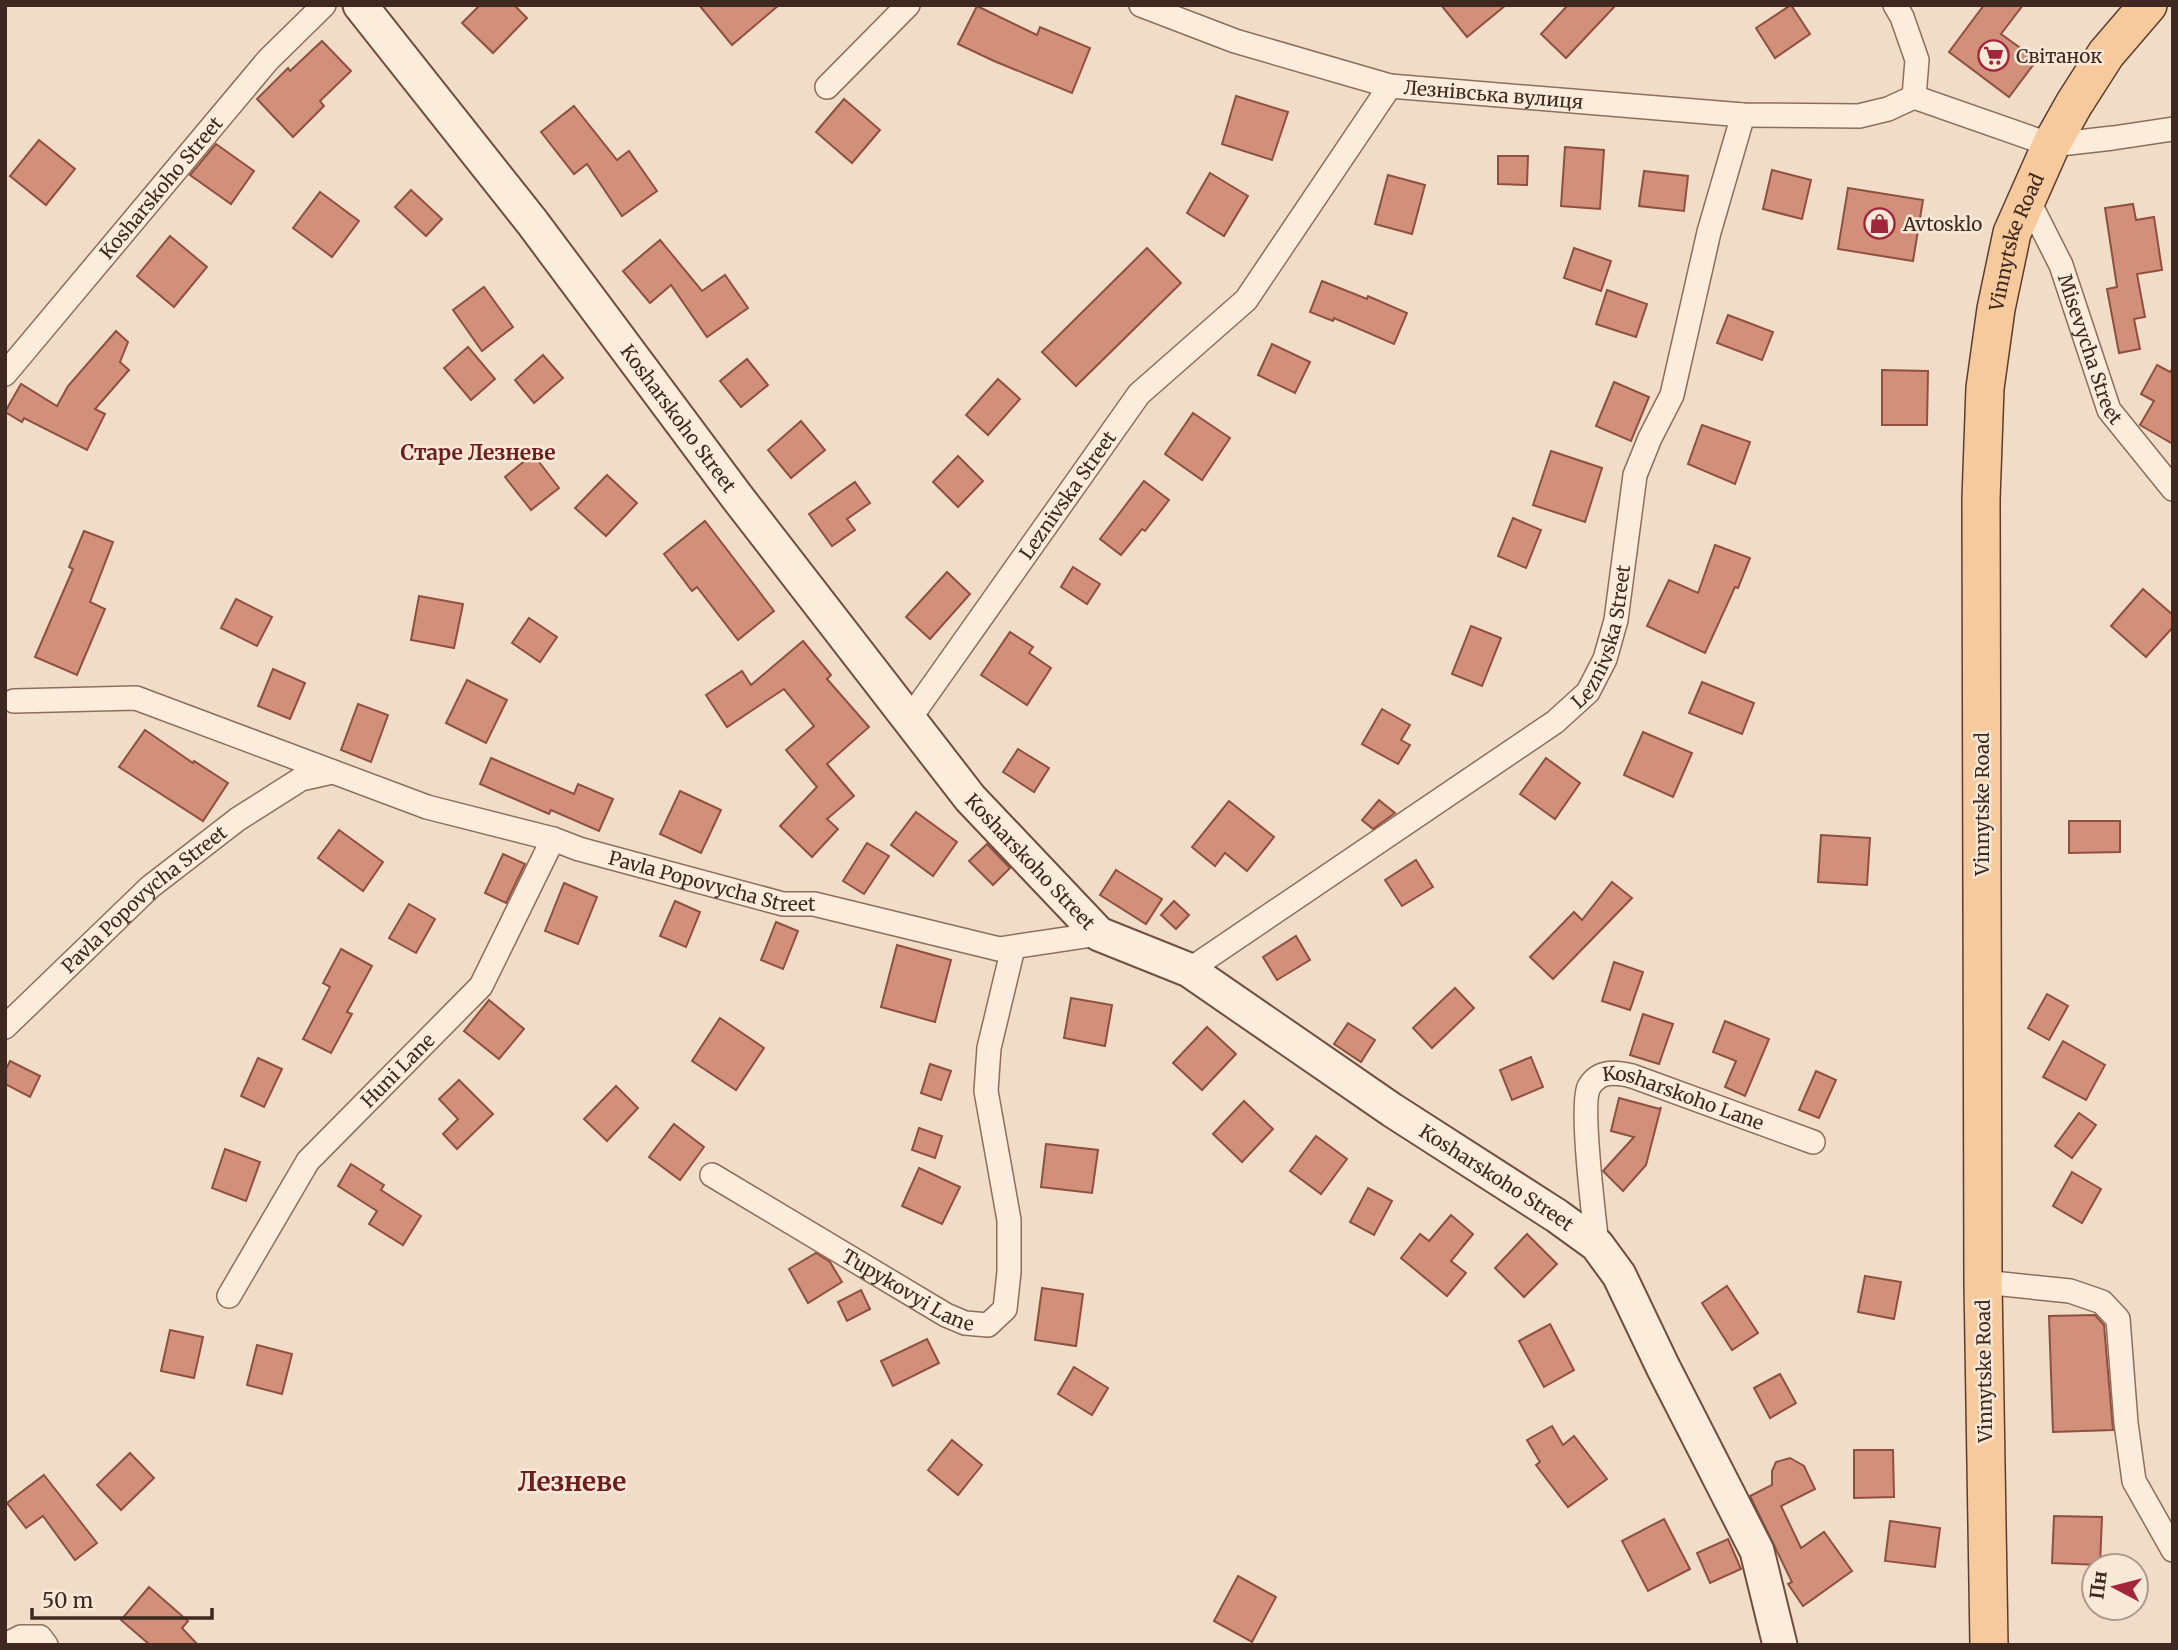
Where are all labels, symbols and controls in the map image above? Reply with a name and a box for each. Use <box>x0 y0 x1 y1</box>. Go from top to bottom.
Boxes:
supermarket icon: Світанок <box>1976 39 2010 73</box>
place label: Світанок <box>2016 44 2102 68</box>
street label: Лезнівська вулиця <box>1403 75 1584 114</box>
street label: Kosharskoho Street <box>95 111 228 264</box>
street label: Vinnytske Road <box>1984 170 2049 314</box>
shop icon: Avtosklo <box>1863 207 1897 241</box>
place label: Avtosklo <box>1902 212 1982 236</box>
street label: Misevycha Street <box>2053 271 2128 430</box>
street label: Kosharskoho Street <box>616 340 742 498</box>
street label: Leznivska Street <box>1014 426 1122 564</box>
district label: Старе Лезневе <box>400 439 556 466</box>
street label: Leznivska Street <box>1566 563 1635 713</box>
street label: Vinnytske Road <box>1970 732 1994 877</box>
street label: Kosharskoho Street <box>960 788 1101 935</box>
street label: Pavla Popovycha Street <box>56 820 232 978</box>
street label: Pavla Popovycha Street <box>606 846 816 916</box>
street label: Huni Lane <box>356 1028 440 1113</box>
street label: Kosharskoho Lane <box>1601 1061 1767 1135</box>
street label: Kosharskoho Street <box>1415 1119 1579 1236</box>
street label: Tupykovyi Lane <box>838 1244 975 1336</box>
street label: Vinnytske Road <box>1971 1299 1997 1444</box>
district label: Лезневе <box>518 1465 626 1498</box>
north arrow <box>2080 1552 2150 1622</box>
text: Пн <box>2084 1569 2112 1601</box>
scale bar <box>32 1576 212 1620</box>
text: 50 m <box>42 1587 93 1614</box>

